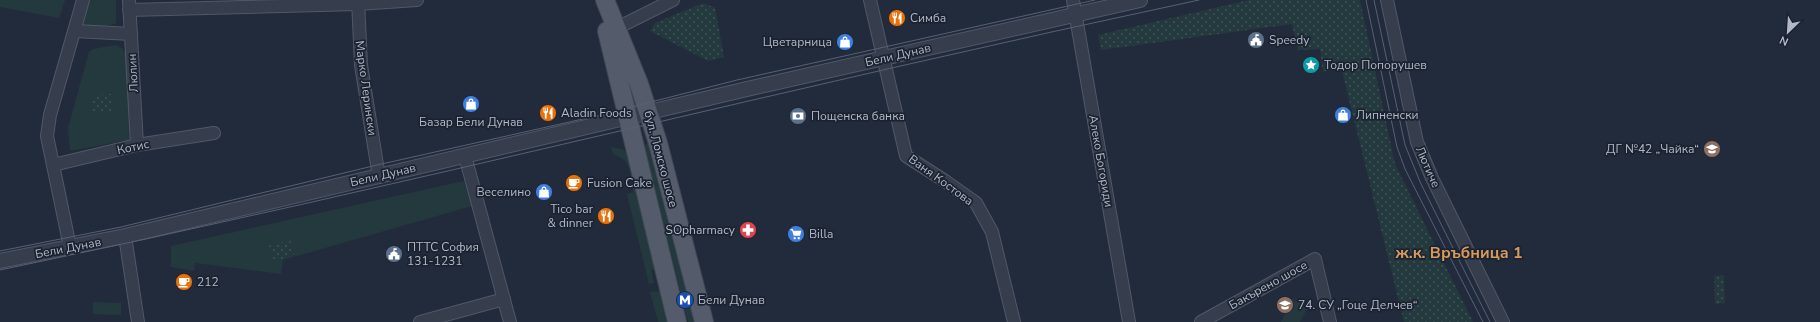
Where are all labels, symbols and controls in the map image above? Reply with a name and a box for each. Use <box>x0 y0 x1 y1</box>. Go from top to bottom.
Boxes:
restaurant icon: Симба <box>887 8 907 28</box>
place label: Симба <box>910 10 946 26</box>
north arrow <box>1768 12 1808 52</box>
public building icon: Speedy <box>1246 30 1266 50</box>
shop icon: Цветарница <box>835 32 855 52</box>
place label: Speedy <box>1269 32 1310 48</box>
text: N <box>1777 32 1791 49</box>
place label: Цветарница <box>763 34 832 50</box>
street label: Марко Лерински <box>351 40 381 136</box>
street label: Бели Дунав <box>864 40 933 70</box>
street label: Люлин <box>124 53 142 93</box>
place icon: Тодор Попорушев <box>1301 55 1321 75</box>
place label: Тодор Попорушев <box>1324 57 1427 73</box>
shop icon: Базар Бели Дунав <box>461 94 481 114</box>
restaurant icon: Aladin Foods <box>538 103 558 123</box>
place label: Aladin Foods <box>561 105 632 121</box>
shop icon: Липненски <box>1333 105 1353 125</box>
bank icon: Пощенска банка <box>788 106 808 126</box>
place label: Липненски <box>1356 107 1419 123</box>
place label: Пощенска банка <box>811 108 905 124</box>
street label: бул. Ломско шосе <box>640 109 682 209</box>
place label: Базар Бели Дунав <box>419 114 523 130</box>
street label: Алеко Богориди <box>1085 114 1117 208</box>
street label: Котис <box>115 136 151 158</box>
school or university icon: ДГ №42 „Чайка“ <box>1702 139 1722 159</box>
place label: ДГ №42 „Чайка“ <box>1606 141 1699 157</box>
street label: Лютиче <box>1412 144 1444 190</box>
street label: Ваня Костова <box>905 151 977 209</box>
street label: Бели Дунав <box>349 160 418 190</box>
cafe icon: Fusion Cake <box>564 173 584 193</box>
place label: Fusion Cake <box>587 175 652 191</box>
shop icon: Веселино <box>534 182 554 202</box>
place label: Веселино <box>476 184 531 200</box>
place label: Tico bar & dinner <box>548 201 594 231</box>
restaurant icon: Tico bar & dinner <box>596 206 616 226</box>
pharmacy icon: SOpharmacy <box>738 220 758 240</box>
place label: SOpharmacy <box>666 222 736 238</box>
supermarket icon: Billa <box>786 224 806 244</box>
place label: Billa <box>809 226 833 242</box>
street label: Бели Дунав <box>34 234 103 262</box>
place label: ПТТС София 131-1231 <box>407 239 479 269</box>
district label: ж.к. Връбница 1 <box>1394 242 1523 264</box>
public building icon: ПТТС София 131-1231 <box>384 244 404 264</box>
street label: Бакърено шосе <box>1226 257 1310 313</box>
cafe icon: 212 <box>174 272 194 292</box>
place label: 212 <box>197 274 219 290</box>
metro station icon: Бели Дунав <box>675 290 695 310</box>
place label: Бели Дунав <box>698 292 765 308</box>
school or university icon: 74. СУ „Гоце Делчев“ <box>1275 295 1295 315</box>
place label: 74. СУ „Гоце Делчев“ <box>1298 297 1418 313</box>

